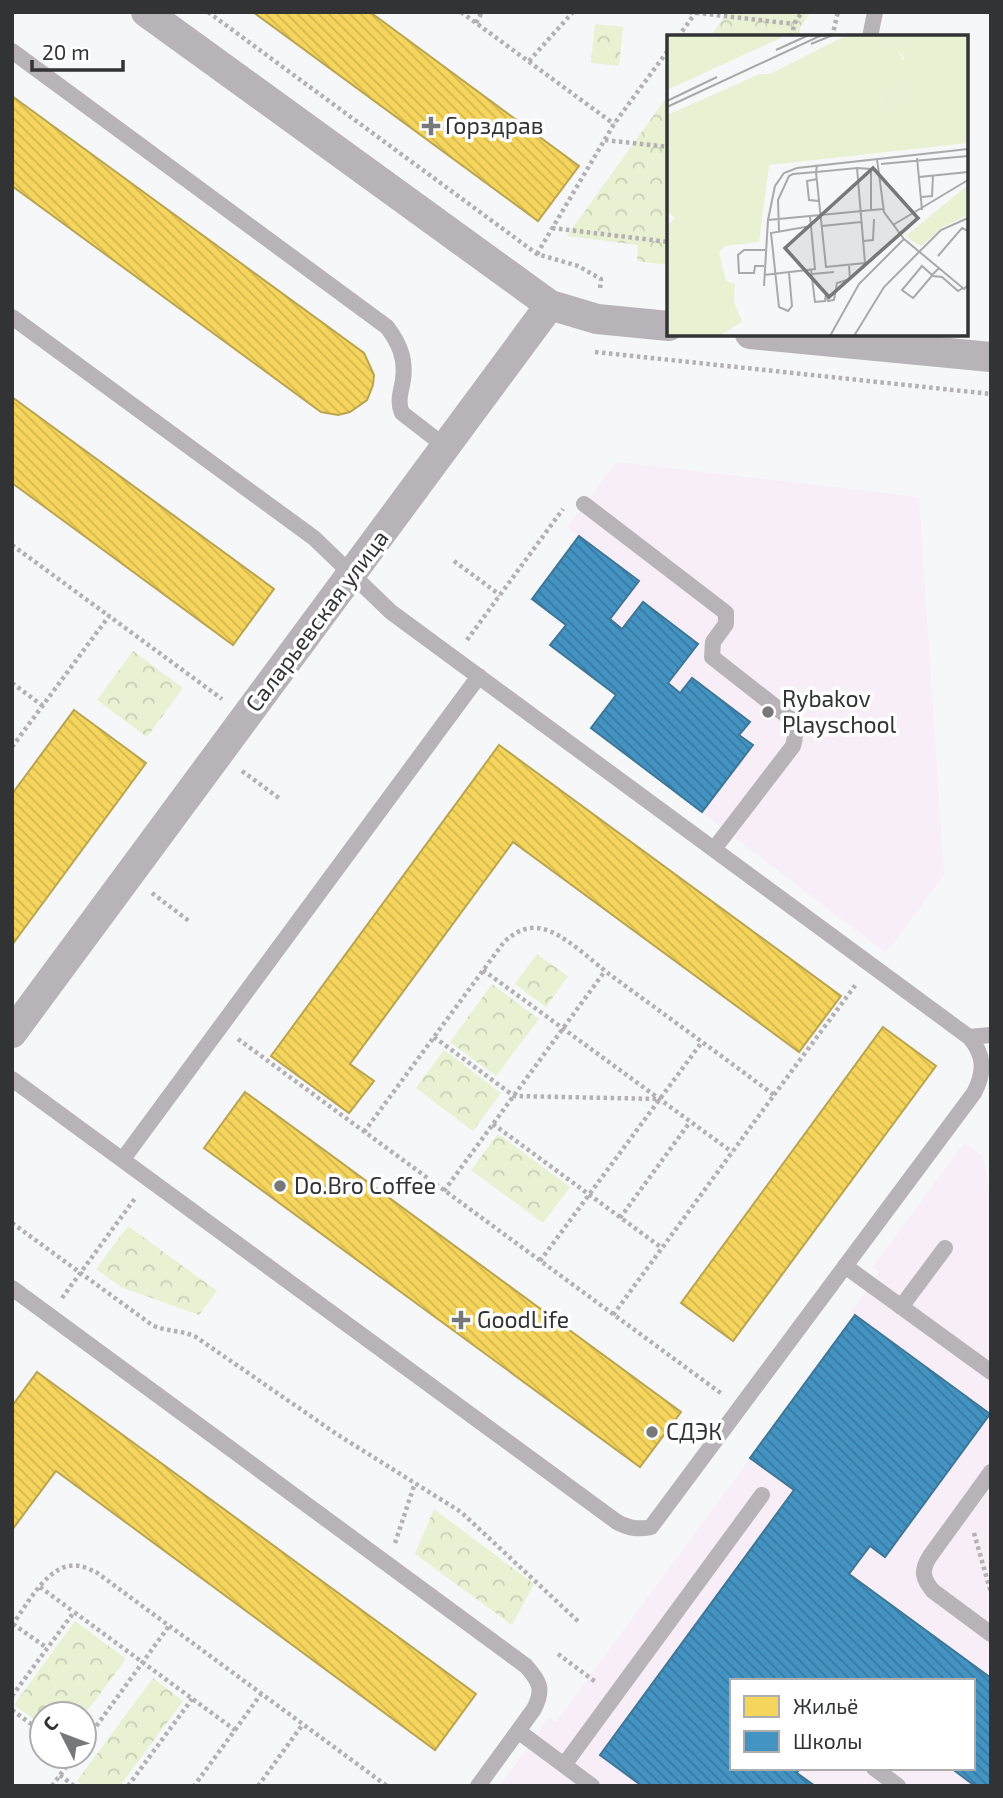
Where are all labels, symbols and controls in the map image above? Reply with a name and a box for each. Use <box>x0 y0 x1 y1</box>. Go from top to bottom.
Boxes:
scale bar <box>32 28 122 72</box>
inset map <box>667 35 968 336</box>
text: 20 m <box>42 39 90 64</box>
place label: Горздрав <box>445 111 544 139</box>
marker: Горздрав <box>423 118 439 134</box>
street label: Саларьевская улица <box>239 524 394 717</box>
place label: Rybakov Playschool <box>782 684 897 738</box>
marker: Rybakov Playschool <box>760 704 776 720</box>
place label: Do.Bro Coffee <box>294 1171 436 1199</box>
marker: Do.Bro Coffee <box>272 1178 288 1194</box>
place label: GoodLife <box>477 1305 569 1333</box>
marker: GoodLife <box>451 1310 471 1330</box>
place label: СДЭК <box>666 1417 722 1445</box>
marker: СДЭК <box>644 1424 660 1440</box>
legend <box>730 1679 975 1770</box>
text: Жильё <box>793 1693 858 1718</box>
north arrow <box>28 1700 98 1770</box>
text: С <box>38 1711 62 1735</box>
text: Школы <box>793 1728 862 1753</box>

